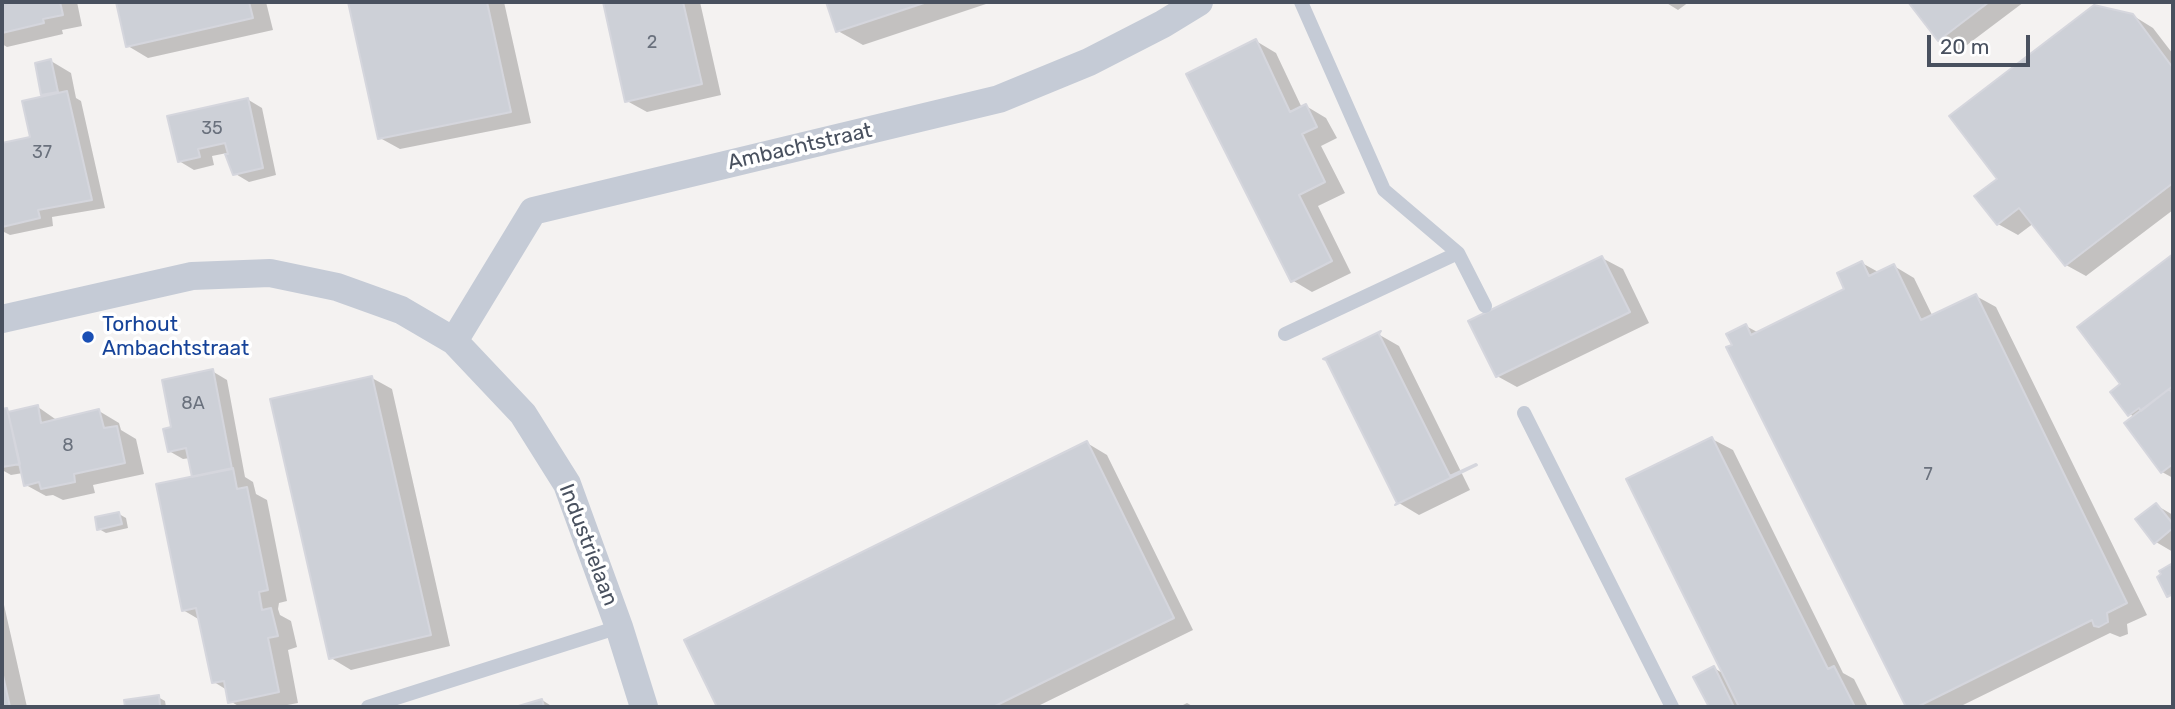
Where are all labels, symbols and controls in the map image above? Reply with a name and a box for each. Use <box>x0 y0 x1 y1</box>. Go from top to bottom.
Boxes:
scale bar <box>1930 21 2033 65</box>
house number: 2 <box>647 32 657 54</box>
text: 20 m <box>1940 34 1989 59</box>
house number: 35 <box>201 118 223 140</box>
street label: Ambachtstraat <box>725 118 875 176</box>
house number: 37 <box>32 142 52 164</box>
place label: Torhout Ambachtstraat <box>102 312 249 362</box>
marker: Torhout Ambachtstraat <box>80 329 96 345</box>
house number: 8A <box>181 393 205 415</box>
house number: 8 <box>62 435 74 457</box>
house number: 7 <box>1923 464 1933 486</box>
street label: Industrielaan <box>553 481 623 609</box>

